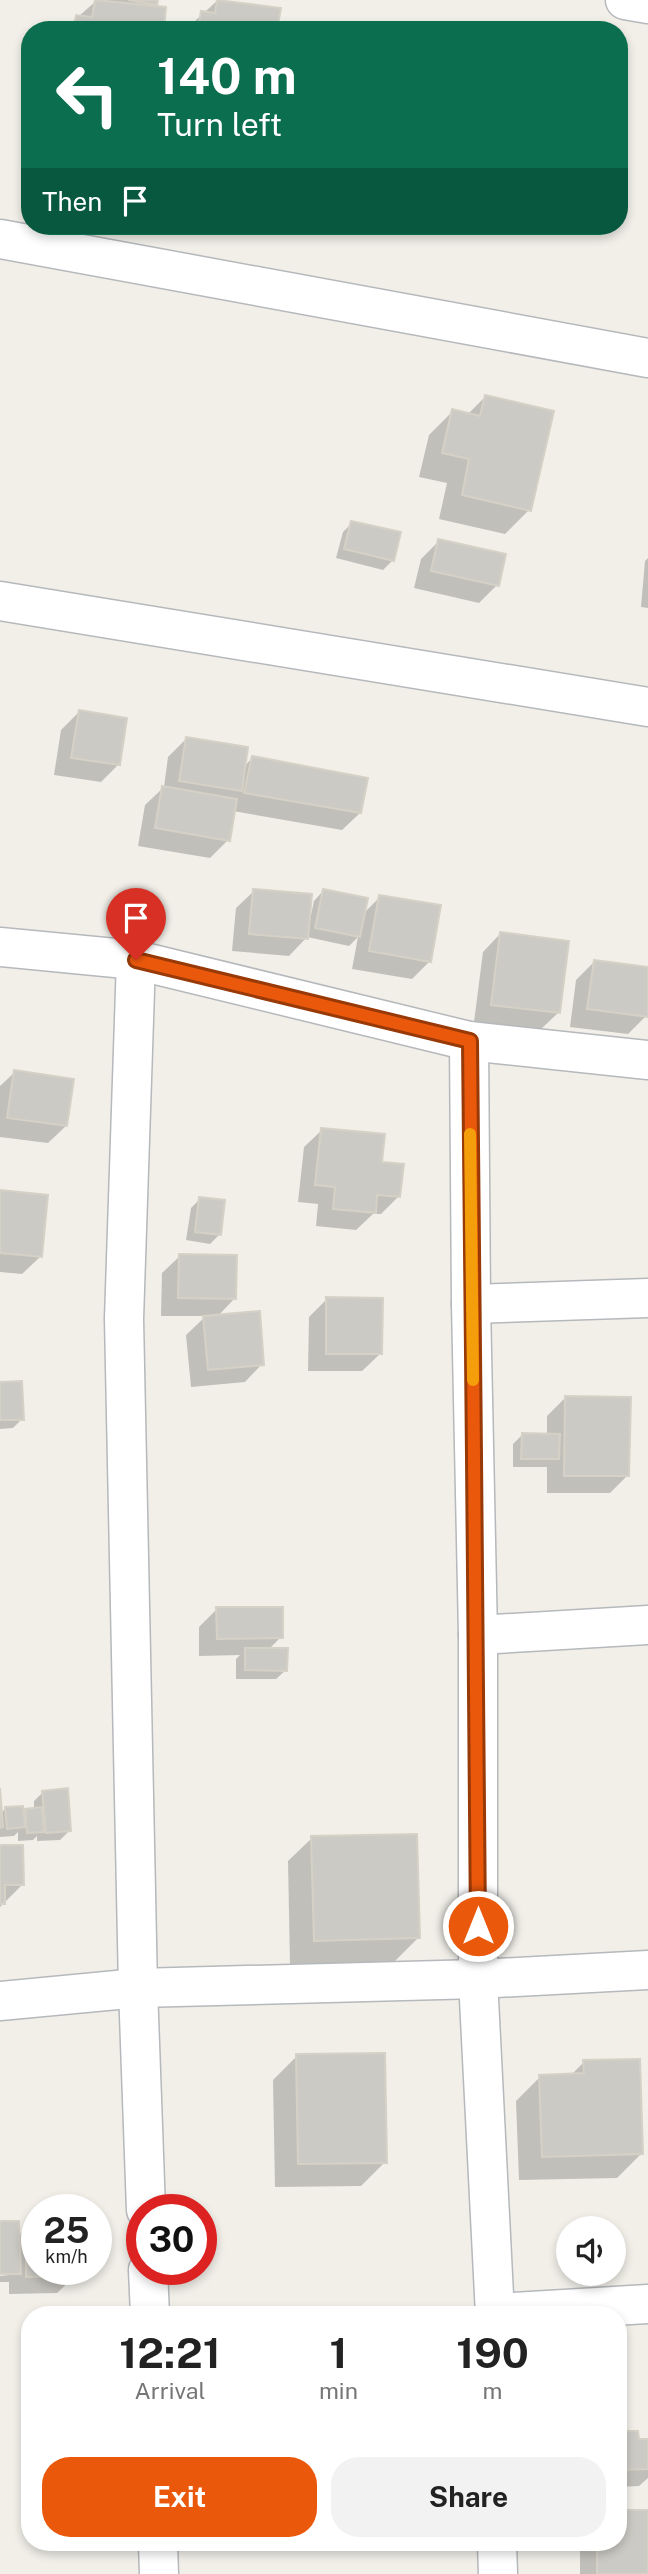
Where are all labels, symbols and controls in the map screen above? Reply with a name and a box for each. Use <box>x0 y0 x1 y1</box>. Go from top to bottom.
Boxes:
text: 140 m <box>157 47 297 105</box>
icon: left <box>42 49 133 140</box>
text: Turn left <box>157 106 282 143</box>
icon: arrive <box>116 182 154 220</box>
text: Then <box>42 186 102 217</box>
pin <box>106 888 166 960</box>
icon: arrive <box>117 899 155 937</box>
position arrow <box>441 1889 515 1963</box>
speed limit sign: 30 <box>126 2194 217 2285</box>
text: 25 <box>44 2210 89 2251</box>
map controls <box>556 2216 626 2286</box>
button: sound <box>556 2216 626 2286</box>
text: km/h <box>45 2246 88 2267</box>
text: 12:21 <box>119 2328 221 2377</box>
text: 1 <box>329 2328 347 2377</box>
text: 190 <box>456 2328 529 2377</box>
text: Arrival <box>134 2377 205 2404</box>
text: min <box>319 2377 358 2404</box>
text: m <box>483 2377 502 2404</box>
button: Exit <box>42 2457 317 2537</box>
button: Share <box>331 2457 606 2537</box>

